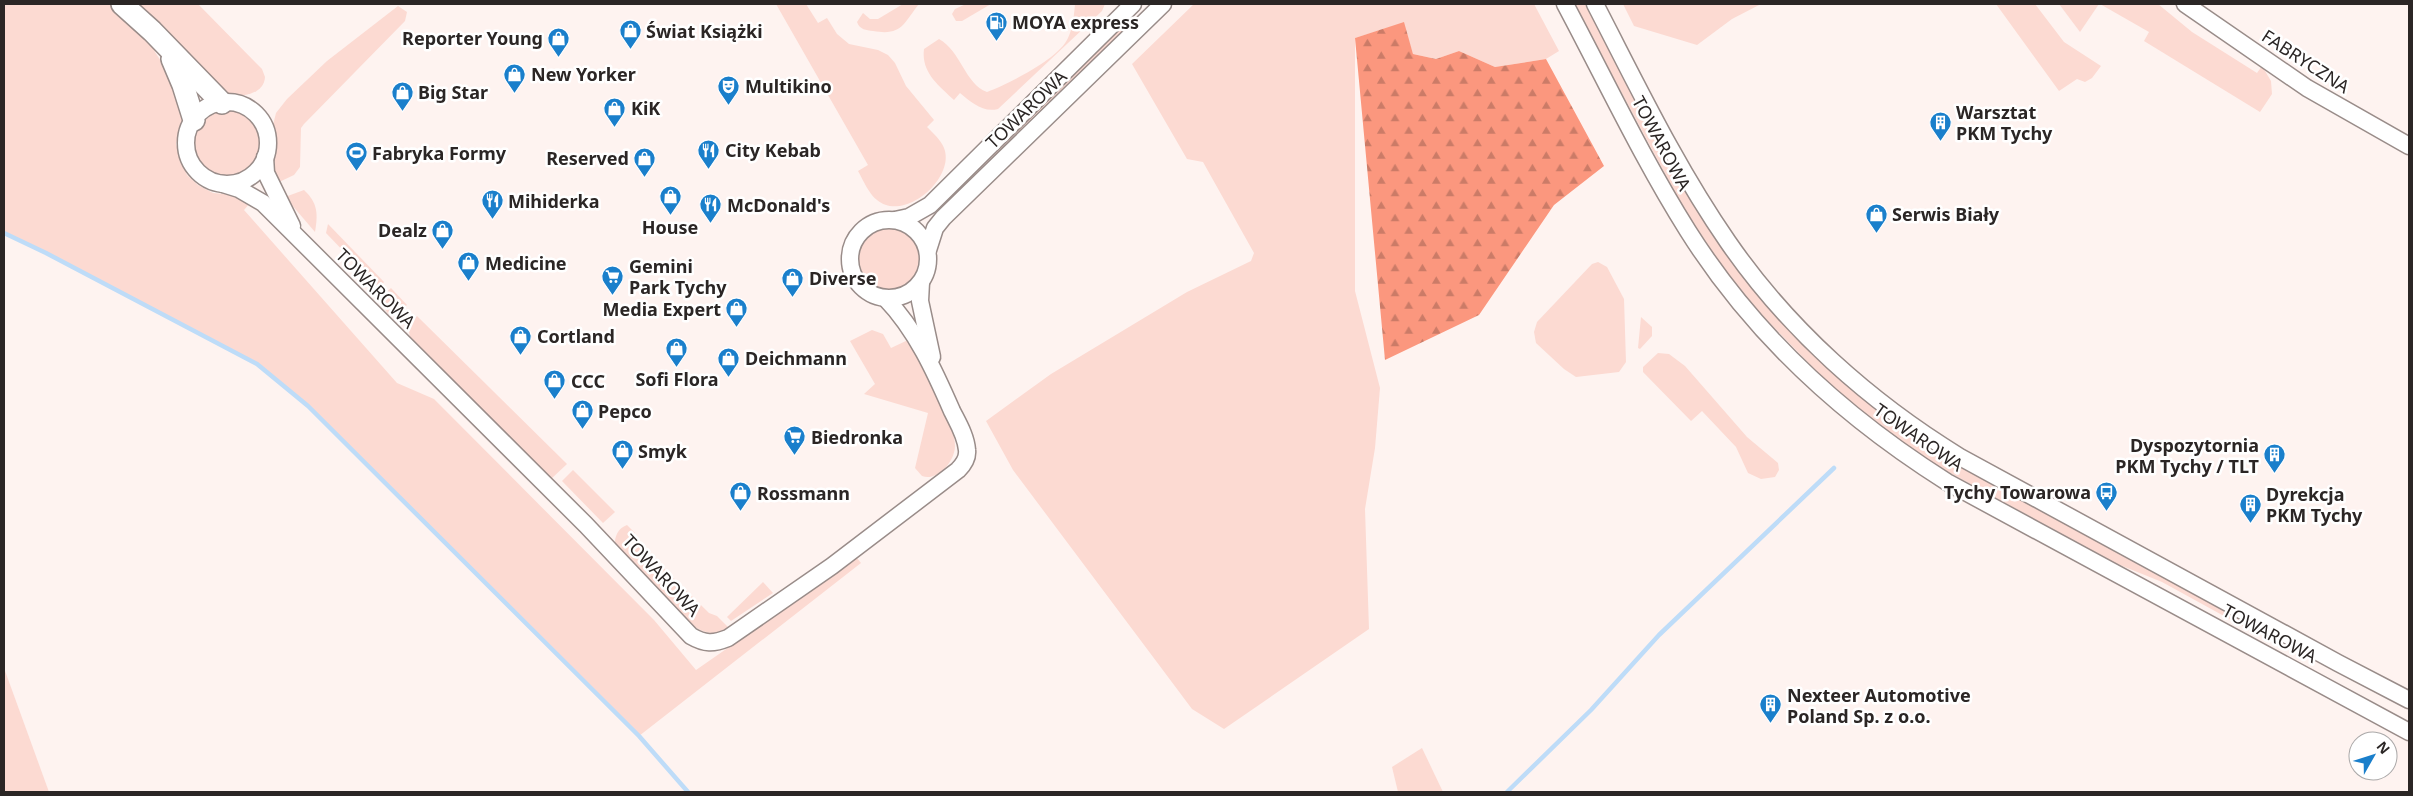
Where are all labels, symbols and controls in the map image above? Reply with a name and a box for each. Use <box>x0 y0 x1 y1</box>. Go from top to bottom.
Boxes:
fuel station icon: MOYA express <box>984 10 1008 41</box>
place label: MOYA express <box>1012 10 1139 34</box>
shop icon: Świat Książki <box>618 19 642 50</box>
place label: Świat Książki <box>646 19 763 43</box>
street label: FABRYCZNA <box>2258 24 2355 99</box>
place label: Reporter Young <box>402 26 543 50</box>
shop icon: Reporter Young <box>547 26 571 57</box>
shop icon: New Yorker <box>503 62 527 93</box>
place label: New Yorker <box>531 62 636 86</box>
street label: TOWAROWA <box>980 64 1072 154</box>
theatre icon: Multikino <box>717 74 741 105</box>
place label: Multikino <box>745 74 832 98</box>
shop icon: Big Star <box>390 80 414 111</box>
place label: Big Star <box>418 80 488 104</box>
street label: TOWAROWA <box>1627 92 1697 195</box>
shop icon: KiK <box>603 96 627 127</box>
place label: KiK <box>631 96 660 120</box>
place label: Warsztat PKM Tychy <box>1956 100 2053 145</box>
building icon: Warsztat PKM Tychy <box>1928 110 1952 141</box>
restaurant icon: City Kebab <box>697 138 721 169</box>
place label: City Kebab <box>725 138 821 162</box>
sports icon: Fabryka Formy <box>344 141 368 172</box>
place label: Fabryka Formy <box>372 141 507 165</box>
place label: Reserved <box>546 146 629 170</box>
shop icon: Reserved <box>633 146 657 177</box>
shop icon: House <box>658 185 682 216</box>
restaurant icon: Mihiderka <box>480 189 504 220</box>
place label: Mihiderka <box>508 189 600 213</box>
restaurant icon: McDonald's <box>699 193 723 224</box>
place label: McDonald's <box>727 193 830 217</box>
shop icon: Serwis Biały <box>1864 202 1888 233</box>
place label: Serwis Biały <box>1892 202 2000 226</box>
place label: House <box>642 215 698 239</box>
place label: Dealz <box>378 218 427 242</box>
shop icon: Dealz <box>431 218 455 249</box>
street label: TOWAROWA <box>331 243 421 333</box>
shop icon: Medicine <box>457 251 481 282</box>
place label: Medicine <box>485 251 567 275</box>
place label: Gemini Park Tychy <box>629 254 727 299</box>
supermarket icon: Gemini Park Tychy <box>601 264 625 295</box>
shop icon: Diverse <box>781 266 805 297</box>
place label: Diverse <box>809 266 876 290</box>
place label: Media Expert <box>603 297 721 321</box>
shop icon: Media Expert <box>725 297 749 328</box>
shop icon: Cortland <box>509 324 533 355</box>
place label: Cortland <box>537 324 615 348</box>
shop icon: Sofi Flora <box>665 337 689 368</box>
shop icon: Deichmann <box>717 346 741 377</box>
place label: Deichmann <box>745 346 847 370</box>
place label: Sofi Flora <box>635 367 719 391</box>
shop icon: CCC <box>543 369 567 400</box>
place label: CCC <box>571 369 605 393</box>
street label: TOWAROWA <box>1870 397 1969 477</box>
shop icon: Pepco <box>570 399 594 430</box>
place label: Pepco <box>598 399 652 423</box>
supermarket icon: Biedronka <box>783 425 807 456</box>
place label: Biedronka <box>811 425 903 449</box>
place label: Dyspozytornia PKM Tychy / TLT <box>2115 433 2260 478</box>
shop icon: Smyk <box>610 439 634 470</box>
place label: Smyk <box>638 439 688 463</box>
building icon: Dyspozytornia PKM Tychy / TLT <box>2263 443 2287 474</box>
place label: Tychy Towarowa <box>1944 480 2091 504</box>
bus stop icon: Tychy Towarowa <box>2095 480 2119 511</box>
shop icon: Rossmann <box>729 481 753 512</box>
place label: Rossmann <box>757 481 850 505</box>
place label: Dyrekcja PKM Tychy <box>2266 482 2363 527</box>
building icon: Dyrekcja PKM Tychy <box>2238 492 2262 523</box>
street label: TOWAROWA <box>618 529 706 621</box>
street label: TOWAROWA <box>2219 598 2322 668</box>
place label: Nexteer Automotive Poland Sp. z o.o. <box>1787 683 1971 728</box>
building icon: Nexteer Automotive Poland Sp. z o.o. <box>1759 693 1783 724</box>
north arrow <box>2348 731 2398 781</box>
text: N <box>2373 737 2394 758</box>

